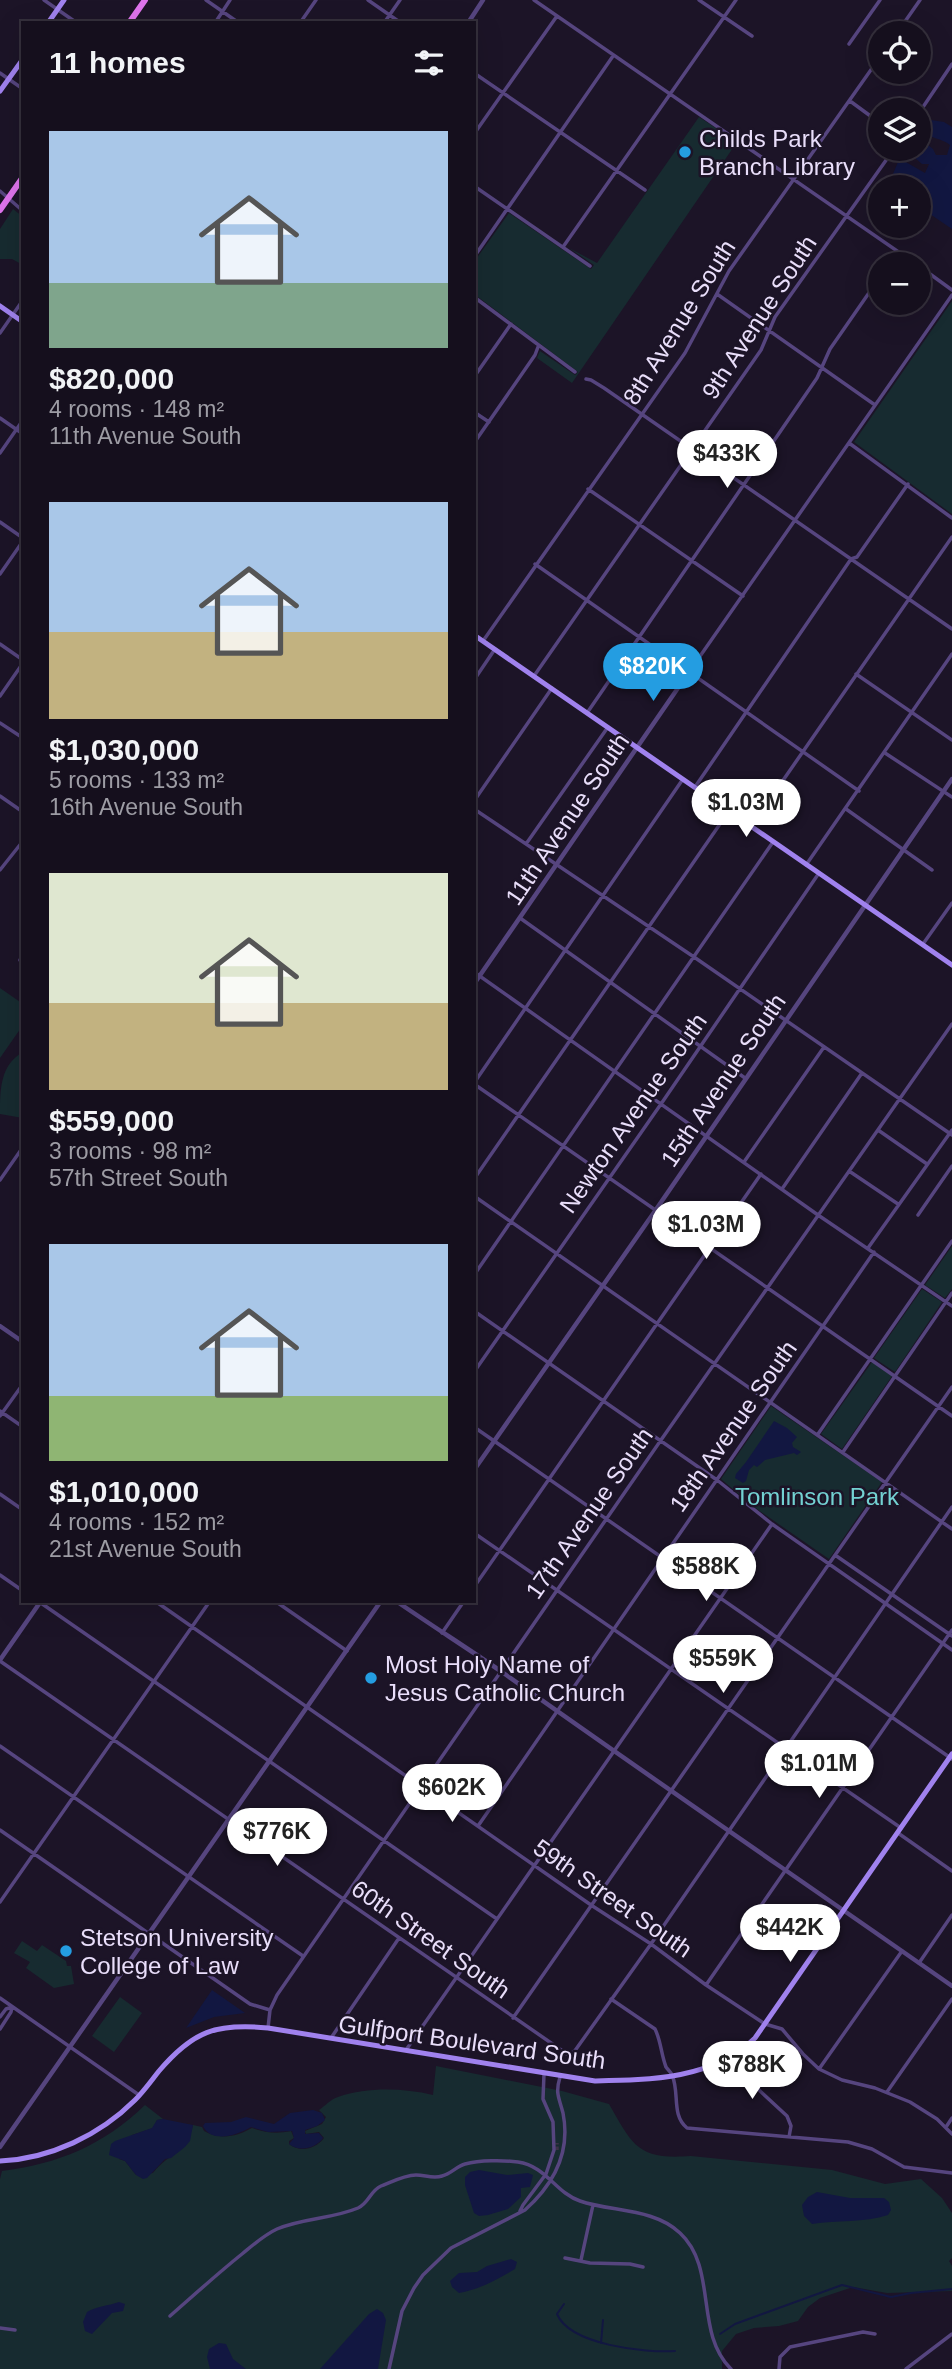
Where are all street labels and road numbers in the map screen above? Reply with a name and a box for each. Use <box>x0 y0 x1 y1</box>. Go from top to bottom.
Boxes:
street label: 9th Avenue South <box>696 230 822 404</box>
street label: 8th Avenue South <box>617 235 741 409</box>
street label: 11th Avenue South <box>500 728 634 910</box>
street label: 15th Avenue South <box>655 989 791 1171</box>
street label: Newton Avenue South <box>554 1008 712 1218</box>
street label: 18th Avenue South <box>664 1335 802 1517</box>
street label: 17th Avenue South <box>520 1422 658 1604</box>
street label: 59th Street South <box>529 1833 697 1963</box>
street label: 60th Street South <box>347 1874 515 2004</box>
street label: Gulfport Boulevard South <box>337 2010 607 2074</box>

